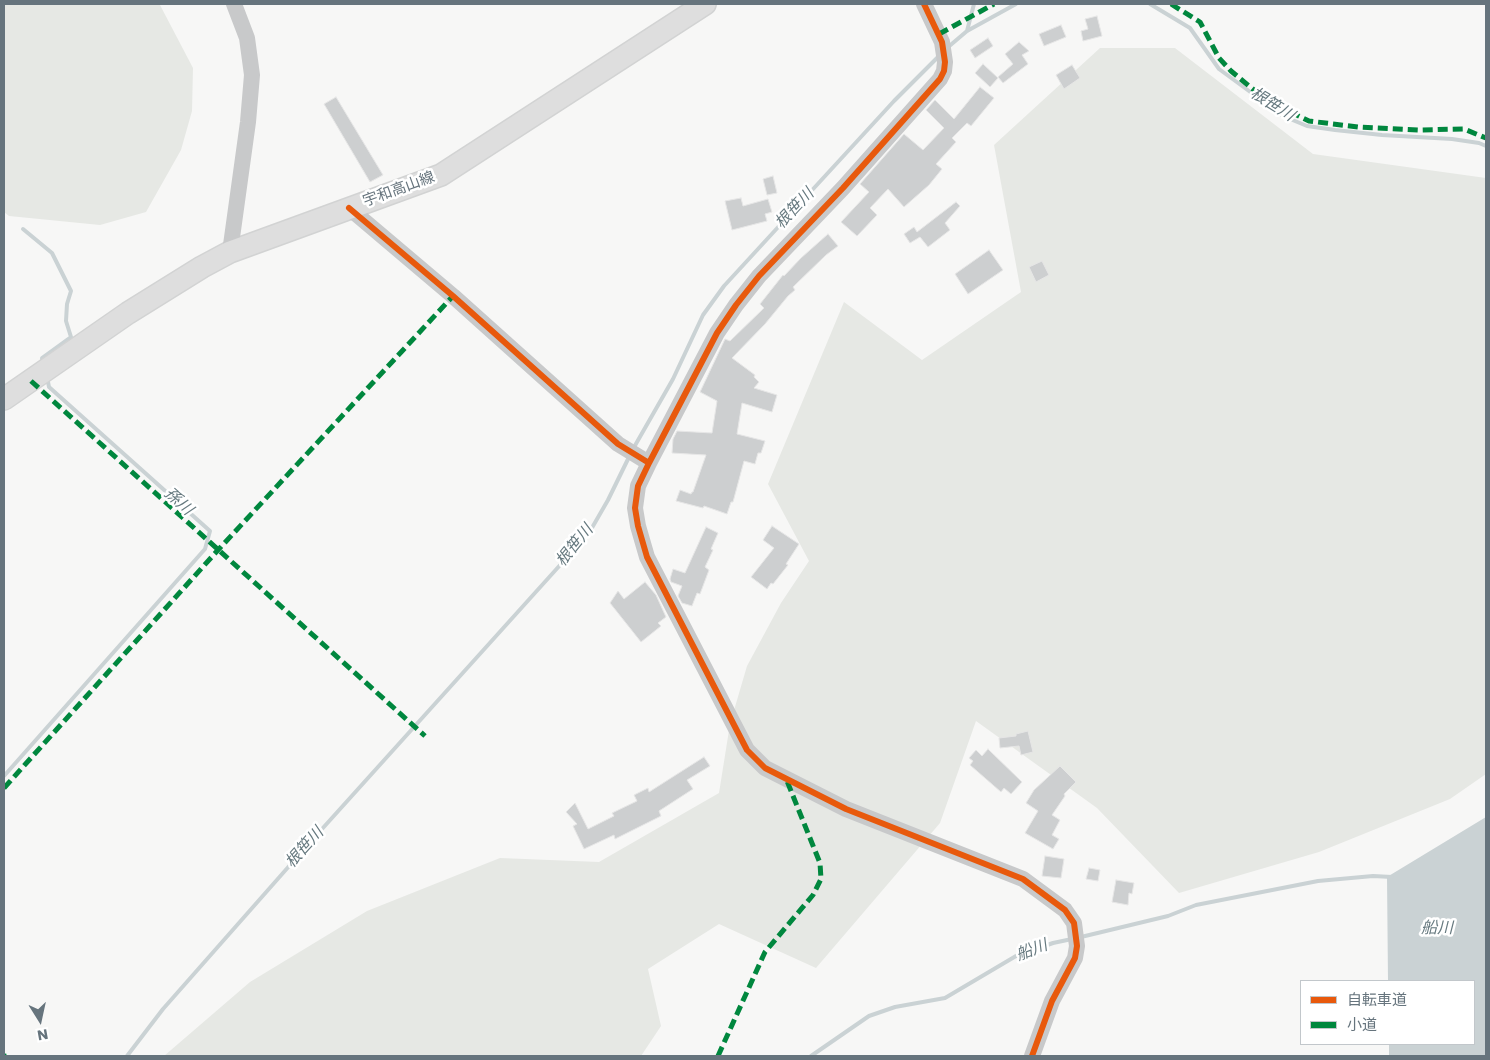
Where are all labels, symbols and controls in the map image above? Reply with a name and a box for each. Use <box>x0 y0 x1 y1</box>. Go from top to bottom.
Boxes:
water label: 根笹川 <box>1247 84 1297 126</box>
street label: 宇和高山線 <box>361 169 437 211</box>
water label: 根笹川 <box>772 185 818 233</box>
water label: 孫川 <box>160 484 196 520</box>
water label: 根笹川 <box>552 521 598 571</box>
water label: 根笹川 <box>282 824 328 872</box>
water label: 船川 <box>1421 919 1453 939</box>
water label: 船川 <box>1014 936 1050 966</box>
legend <box>1300 980 1475 1045</box>
text: 自転車道 <box>1347 989 1407 1010</box>
north arrow <box>15 995 65 1045</box>
text: 小道 <box>1347 1014 1377 1035</box>
text: N <box>36 1024 50 1046</box>

